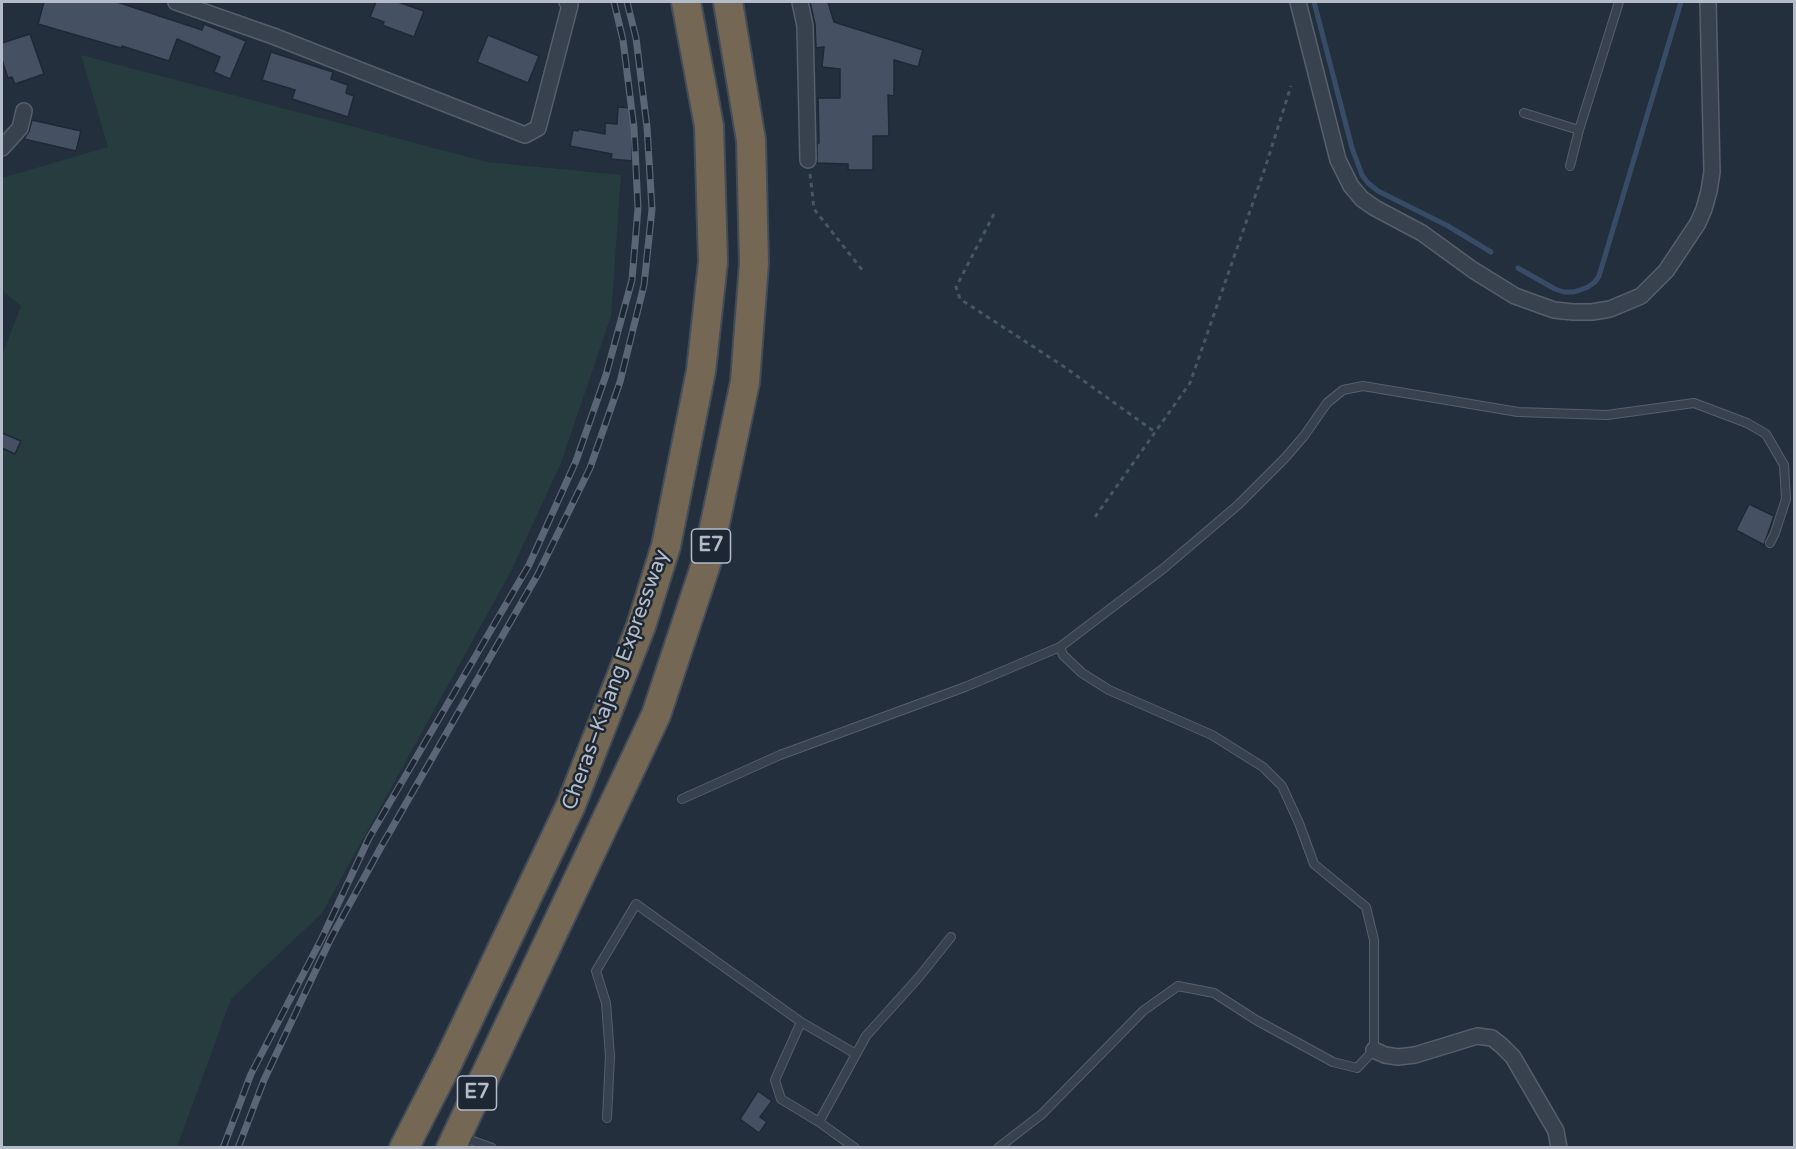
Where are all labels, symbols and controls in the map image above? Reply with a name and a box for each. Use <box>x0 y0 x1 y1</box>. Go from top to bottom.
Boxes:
road number: E7 <box>692 529 730 563</box>
street label: Cheras–Kajang Expressway <box>557 546 675 814</box>
road number: E7 <box>458 1076 496 1110</box>

